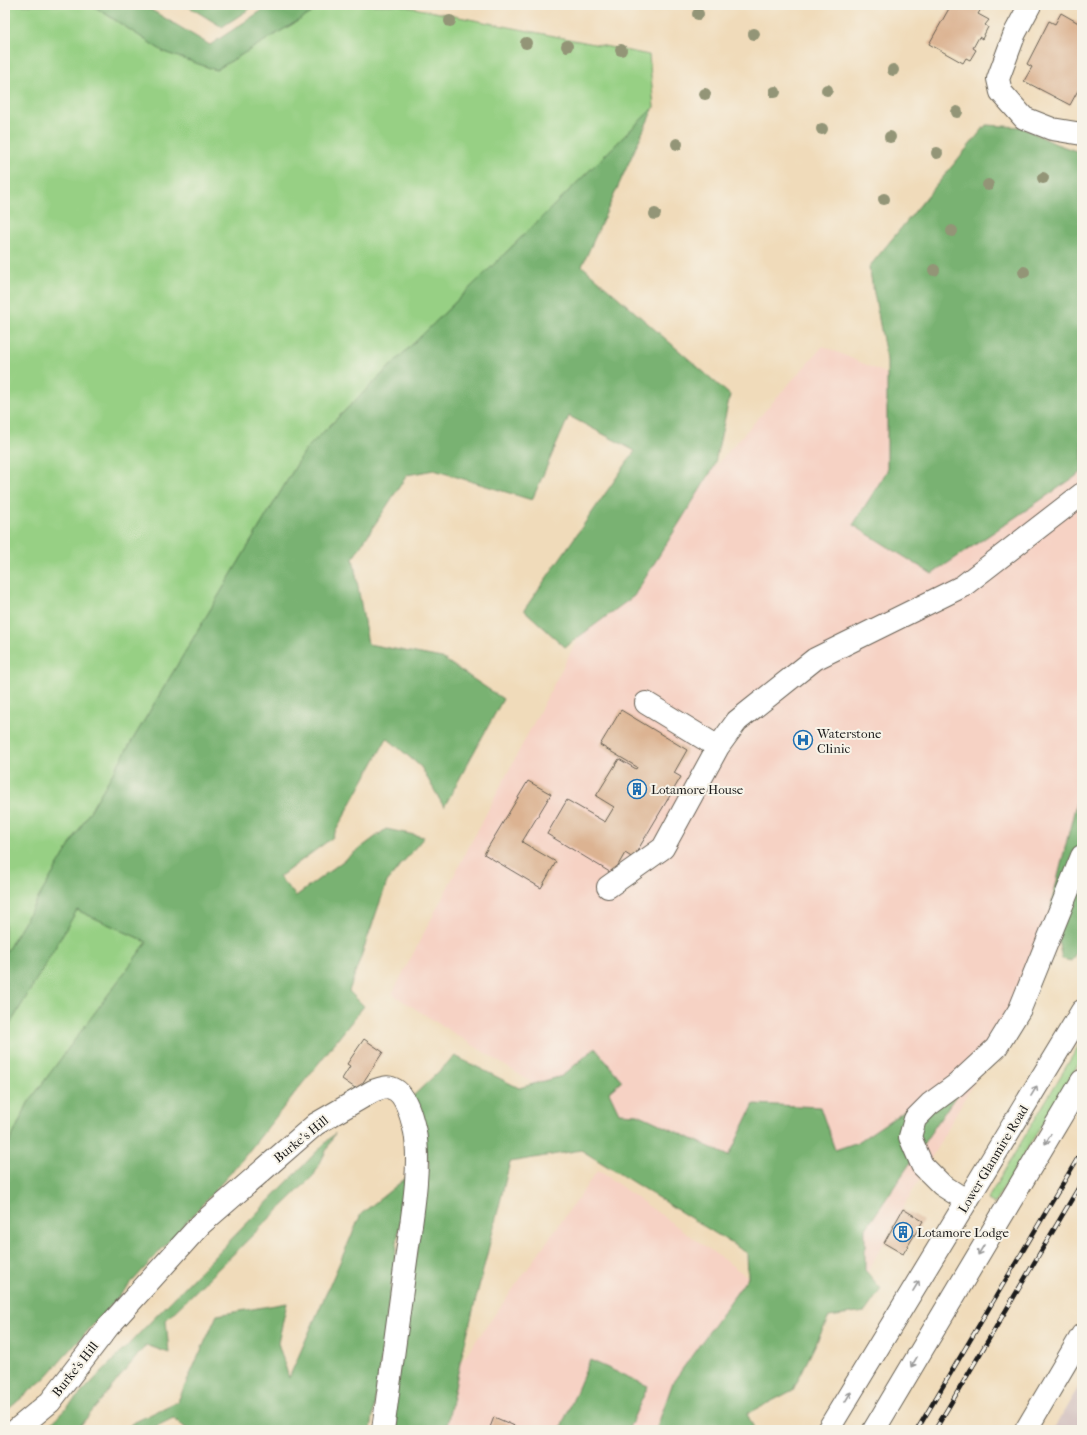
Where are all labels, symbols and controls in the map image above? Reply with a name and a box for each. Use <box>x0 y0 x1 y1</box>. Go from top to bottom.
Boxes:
place label: Waterstone Clinic <box>816 726 882 756</box>
hospital icon: Waterstone Clinic <box>792 729 814 751</box>
building icon: Lotamore House <box>626 778 648 800</box>
place label: Lotamore House <box>651 782 744 797</box>
one-way arrow <box>1030 1086 1038 1097</box>
street label: Lower Glanmire Road <box>955 1102 1032 1216</box>
street label: Burke's Hill <box>271 1112 332 1166</box>
one-way arrow <box>1043 1133 1051 1145</box>
building icon: Lotamore Lodge <box>892 1221 914 1243</box>
place label: Lotamore Lodge <box>917 1225 1010 1240</box>
one-way arrow <box>976 1244 984 1256</box>
one-way arrow <box>912 1281 920 1292</box>
street label: Burke's Hill <box>49 1338 101 1400</box>
one-way arrow <box>910 1356 918 1368</box>
one-way arrow <box>845 1391 853 1403</box>

